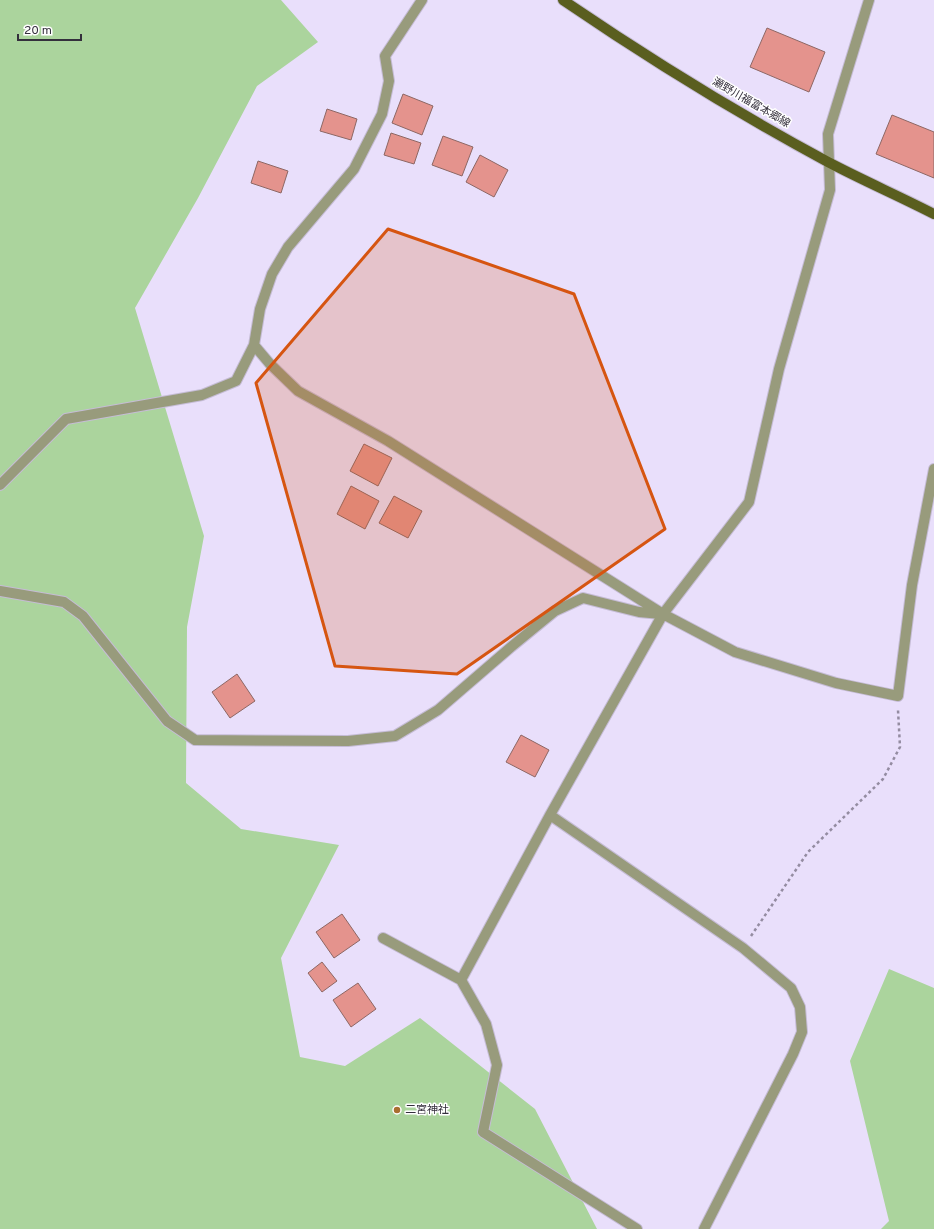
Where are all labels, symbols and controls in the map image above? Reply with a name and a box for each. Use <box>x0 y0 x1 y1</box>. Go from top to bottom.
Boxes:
scale bar <box>18 16 81 42</box>
text: 20 m <box>24 23 52 39</box>
street label: 瀬野川福富本郷線 <box>709 75 793 131</box>
place label: 二宮神社 <box>405 1103 449 1117</box>
marker: 二宮神社 <box>392 1105 402 1115</box>

